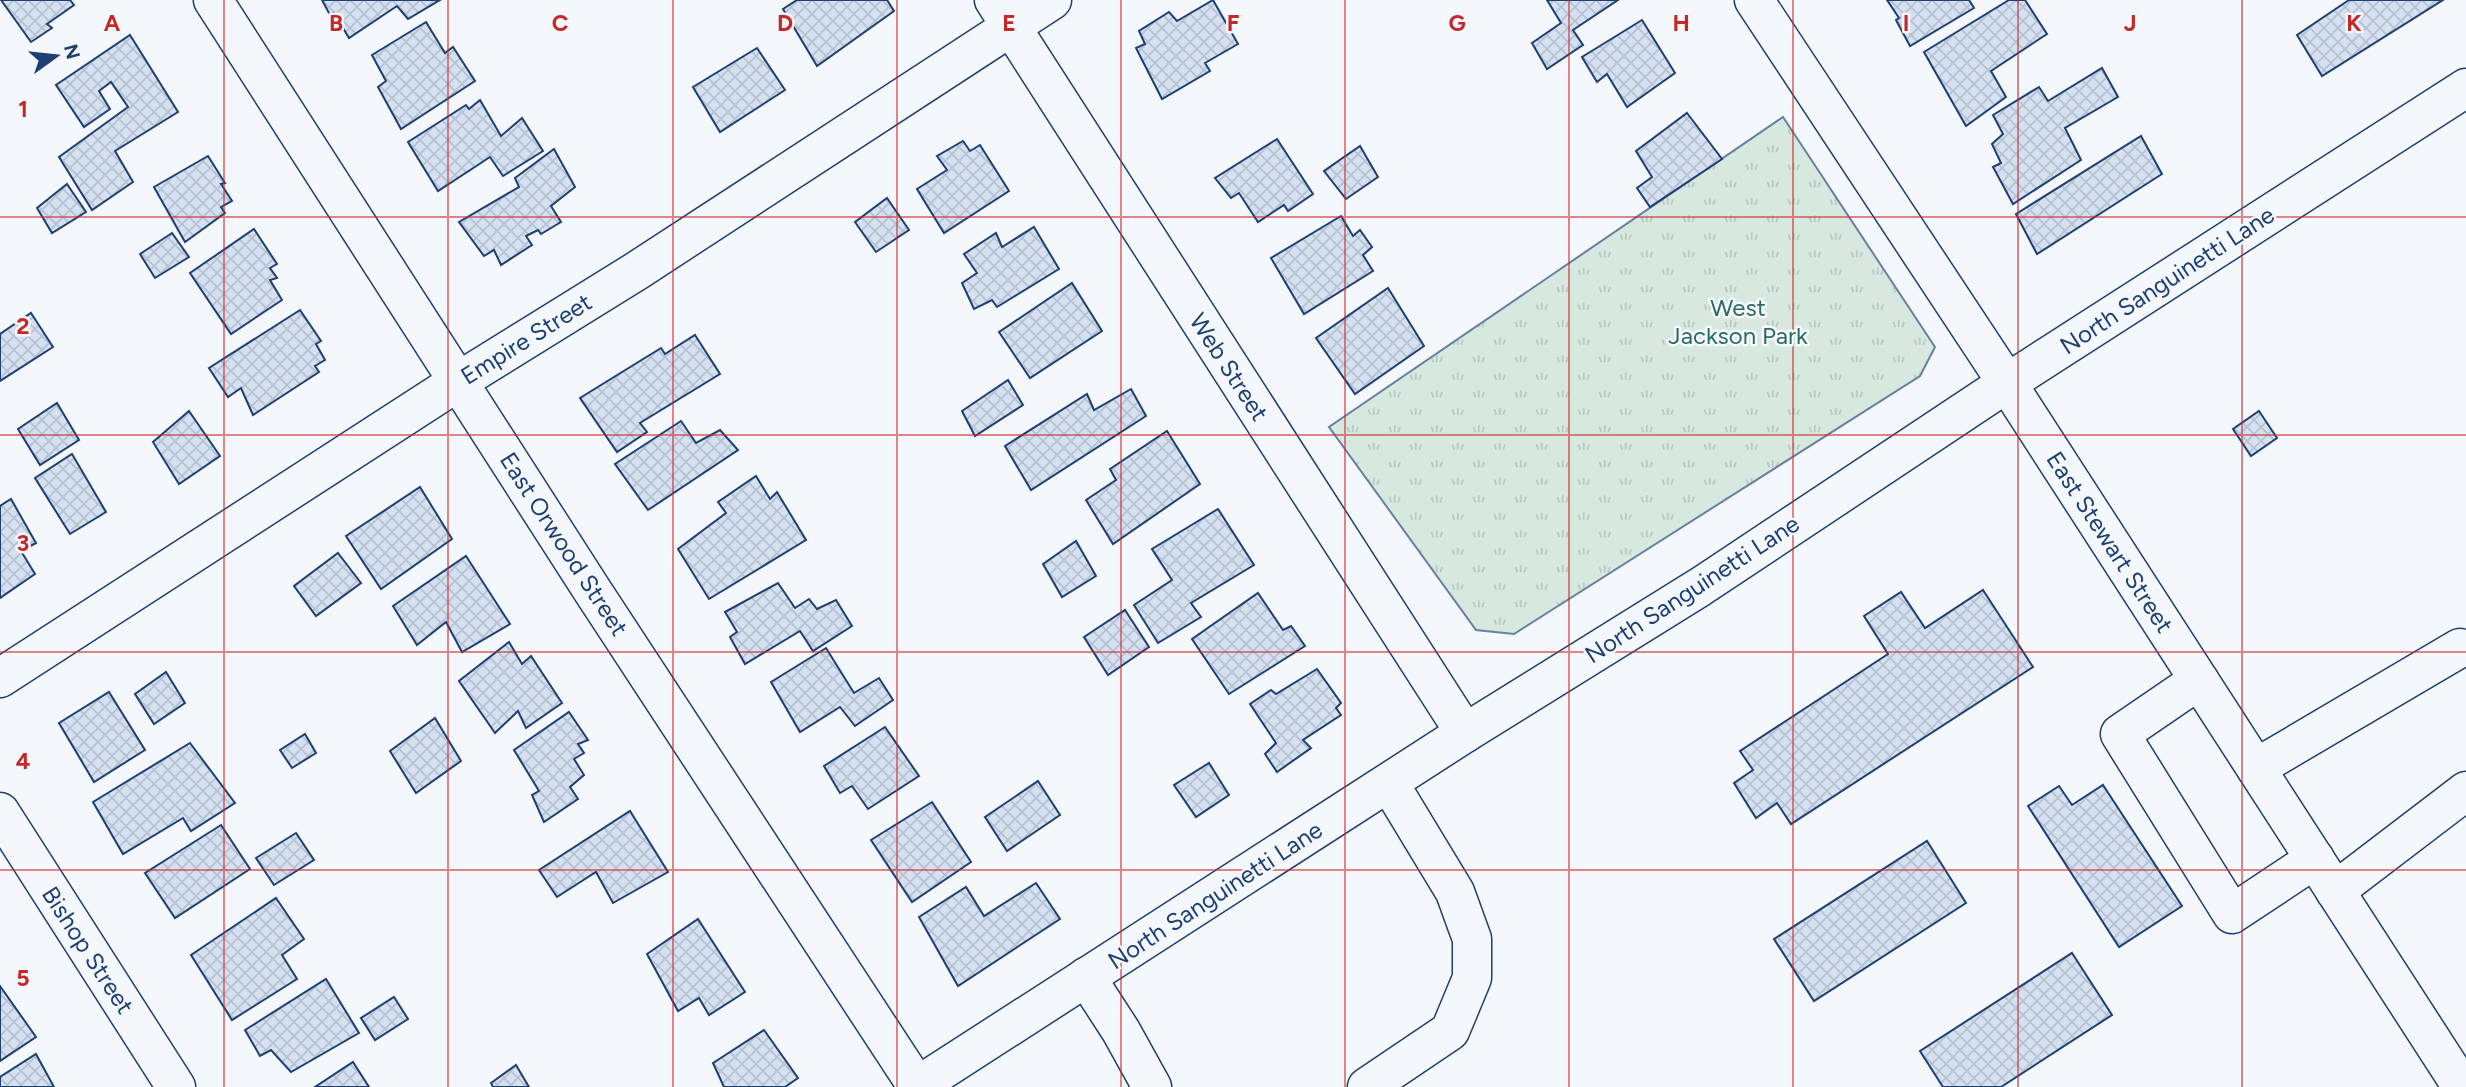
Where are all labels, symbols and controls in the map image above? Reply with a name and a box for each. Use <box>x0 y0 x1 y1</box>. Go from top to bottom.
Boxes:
text: A <box>104 9 121 37</box>
text: B <box>329 9 343 37</box>
text: C <box>552 9 569 37</box>
text: D <box>777 9 793 37</box>
text: E <box>1002 9 1016 37</box>
text: F <box>1227 9 1240 37</box>
text: G <box>1448 9 1466 37</box>
text: H <box>1672 9 1690 37</box>
text: I <box>1903 9 1909 37</box>
text: J <box>2124 9 2136 37</box>
text: K <box>2346 9 2362 37</box>
north arrow <box>21 21 91 91</box>
text: N <box>59 42 85 62</box>
text: 1 <box>18 95 28 123</box>
street label: North Sanguinetti Lane <box>2054 200 2280 360</box>
street label: Empire Street <box>455 287 597 391</box>
park label: West Jackson Park <box>1668 293 1808 350</box>
street label: Web Street <box>1184 308 1274 426</box>
text: 2 <box>16 312 30 340</box>
street label: East Stewart Street <box>2041 446 2179 638</box>
street label: East Orwood Street <box>494 447 634 641</box>
street label: North Sanguinetti Lane <box>1579 509 1805 669</box>
text: 3 <box>17 529 29 557</box>
text: 4 <box>16 747 30 775</box>
street label: North Sanguinetti Lane <box>1102 815 1328 975</box>
street label: Bishop Street <box>36 881 140 1019</box>
text: 5 <box>16 964 30 992</box>

